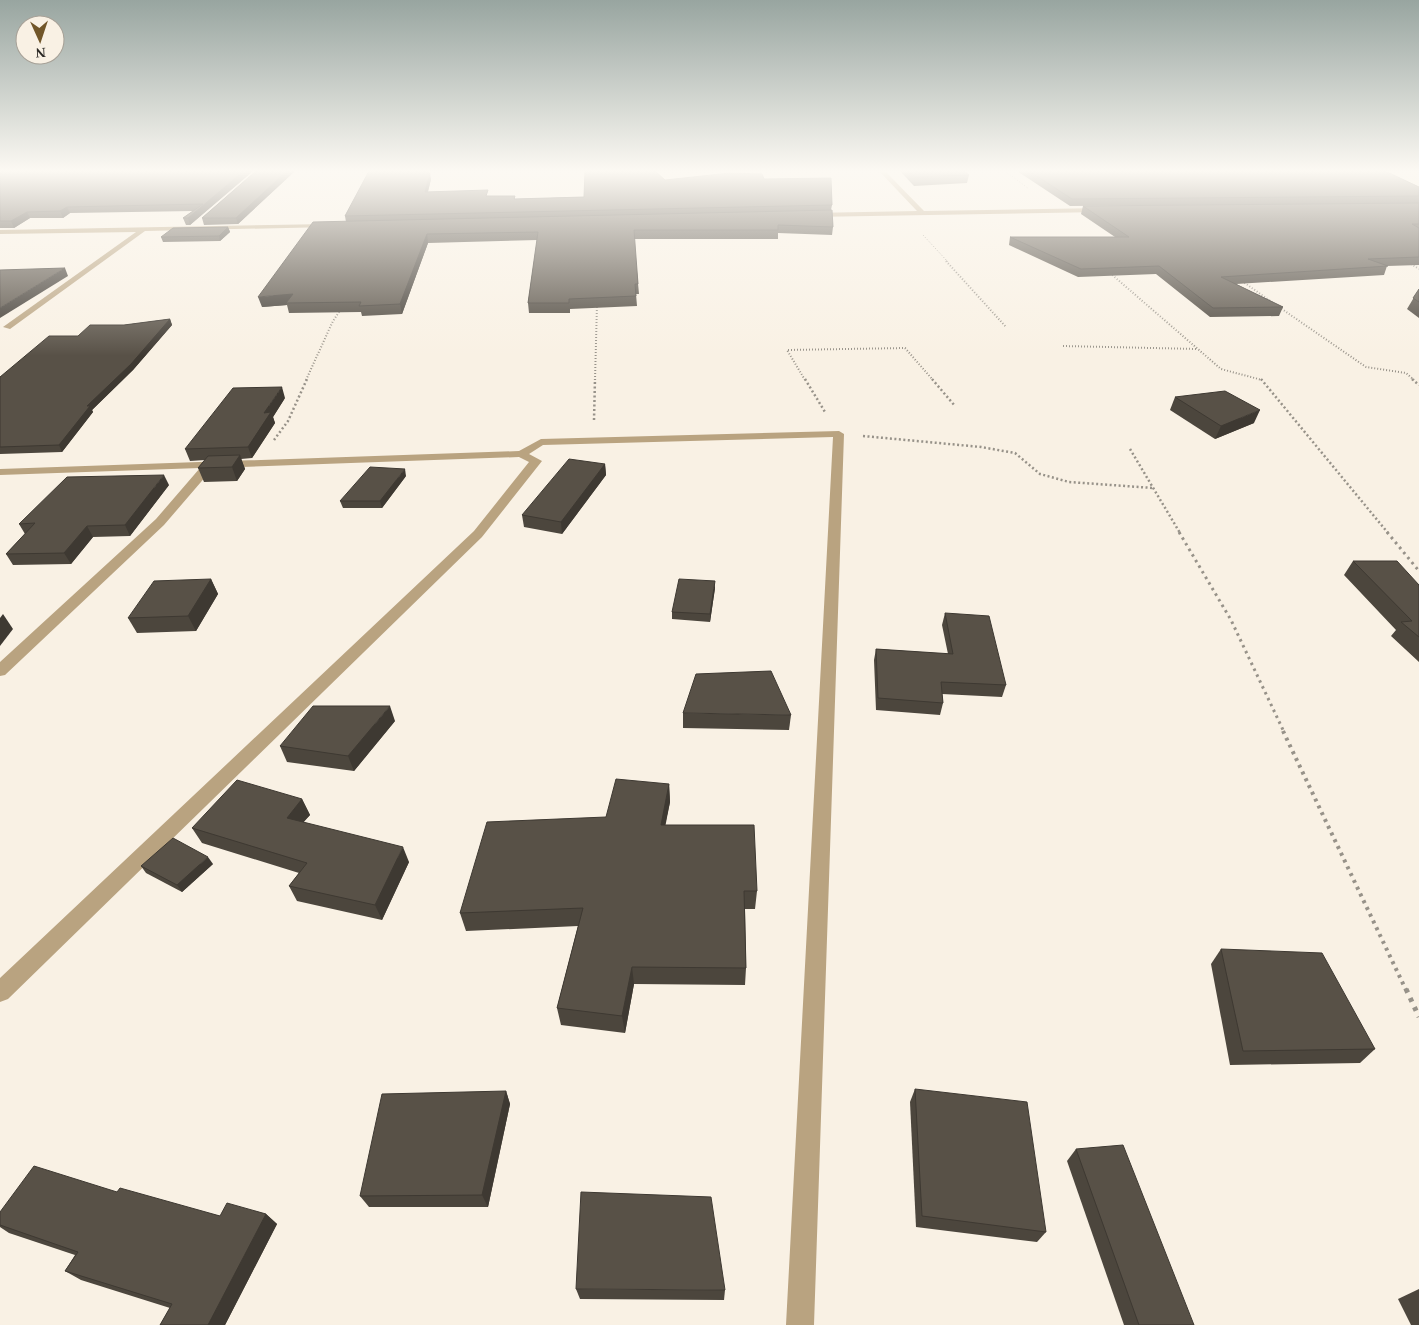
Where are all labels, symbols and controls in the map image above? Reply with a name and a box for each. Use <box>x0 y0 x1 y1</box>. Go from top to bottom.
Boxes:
north arrow <box>15 15 65 65</box>
text: N <box>35 45 46 60</box>

